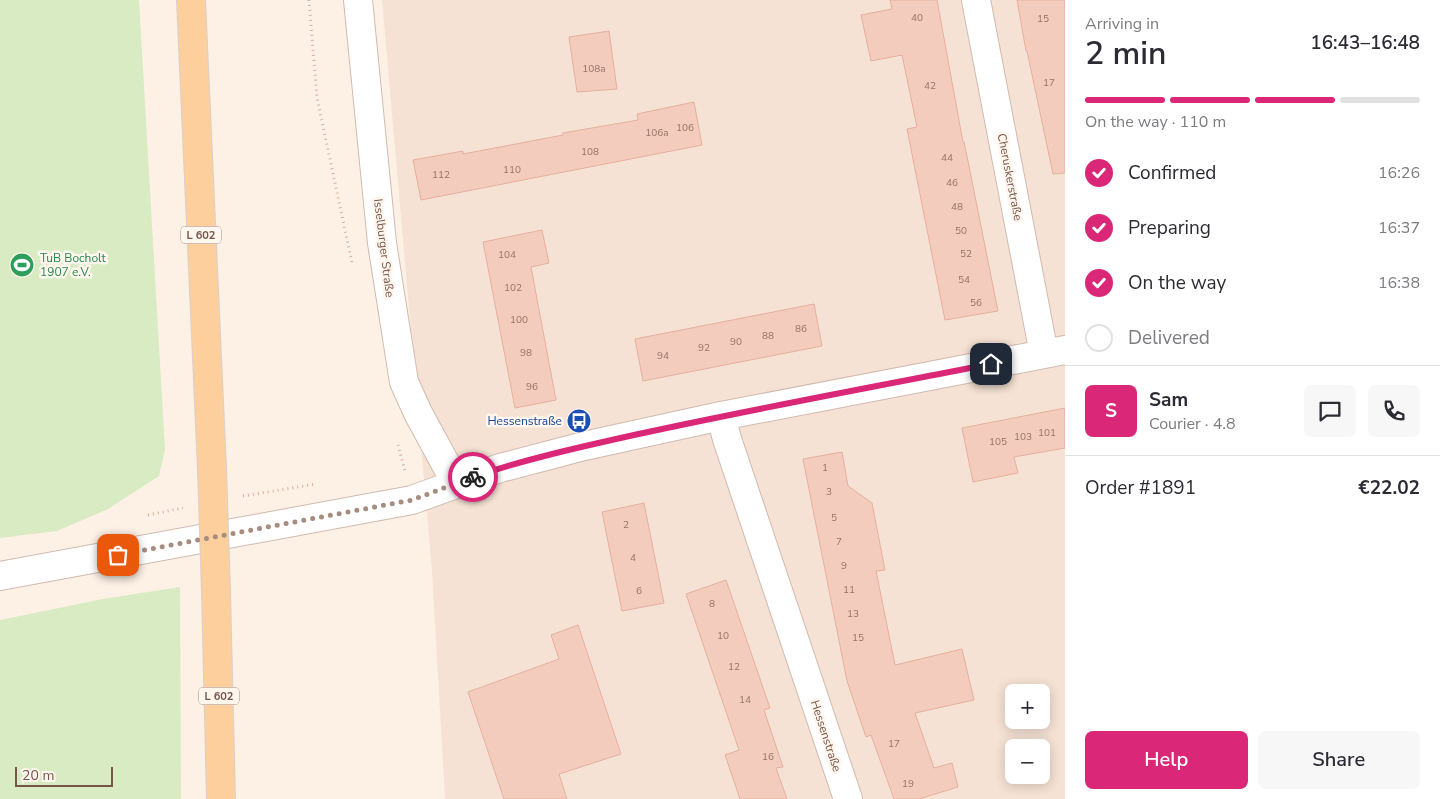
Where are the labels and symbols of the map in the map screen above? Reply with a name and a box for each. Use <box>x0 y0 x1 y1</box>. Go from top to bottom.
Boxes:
house number: 40 <box>911 11 923 25</box>
house number: 15 <box>1037 12 1049 26</box>
house number: 108a <box>582 62 606 76</box>
house number: 17 <box>1043 76 1055 90</box>
house number: 42 <box>924 79 936 93</box>
house number: 106 <box>676 121 694 135</box>
house number: 106a <box>645 126 669 140</box>
street label: Cheruskerstraße <box>994 132 1026 222</box>
house number: 108 <box>581 145 599 159</box>
house number: 44 <box>941 151 953 165</box>
house number: 110 <box>503 163 521 177</box>
house number: 112 <box>432 168 450 182</box>
house number: 46 <box>946 176 958 190</box>
street label: Isselburger Straße <box>370 198 398 298</box>
house number: 48 <box>951 200 963 214</box>
house number: 50 <box>955 224 967 238</box>
road number: L 602 <box>181 226 221 244</box>
house number: 52 <box>960 247 972 261</box>
house number: 104 <box>498 248 516 262</box>
place label: TuB Bocholt 1907 e.V. <box>40 250 107 280</box>
sports icon: TuB Bocholt 1907 e.V. <box>9 252 35 278</box>
house number: 54 <box>958 273 970 287</box>
house number: 102 <box>504 281 522 295</box>
house number: 56 <box>970 296 982 310</box>
house number: 100 <box>510 313 528 327</box>
house number: 86 <box>795 322 807 336</box>
house number: 88 <box>762 329 774 343</box>
house number: 90 <box>730 335 742 349</box>
house number: 92 <box>698 341 710 355</box>
pin <box>970 343 1012 385</box>
house number: 98 <box>520 346 532 360</box>
house number: 94 <box>657 349 669 363</box>
house number: 96 <box>526 380 538 394</box>
bus stop icon: Hessenstraße <box>566 408 592 434</box>
place label: Hessenstraße <box>487 413 562 429</box>
house number: 101 <box>1038 426 1056 440</box>
house number: 103 <box>1014 430 1032 444</box>
house number: 105 <box>989 435 1007 449</box>
courier <box>448 452 498 502</box>
house number: 1 <box>822 461 828 475</box>
house number: 3 <box>826 485 832 499</box>
house number: 5 <box>831 511 837 525</box>
house number: 2 <box>623 518 629 532</box>
pin <box>97 534 139 576</box>
house number: 7 <box>836 535 842 549</box>
house number: 4 <box>630 551 636 565</box>
house number: 9 <box>841 559 847 573</box>
house number: 11 <box>843 583 855 597</box>
house number: 6 <box>636 584 642 598</box>
house number: 8 <box>709 597 715 611</box>
house number: 13 <box>847 607 859 621</box>
house number: 10 <box>717 629 729 643</box>
house number: 15 <box>852 631 864 645</box>
house number: 12 <box>728 660 740 674</box>
road number: L 602 <box>199 688 239 704</box>
house number: 14 <box>739 693 751 707</box>
street label: Hessenstraße <box>807 698 845 774</box>
house number: 17 <box>888 737 900 751</box>
house number: 16 <box>762 750 774 764</box>
scale bar <box>15 764 112 787</box>
house number: 19 <box>902 777 914 791</box>

